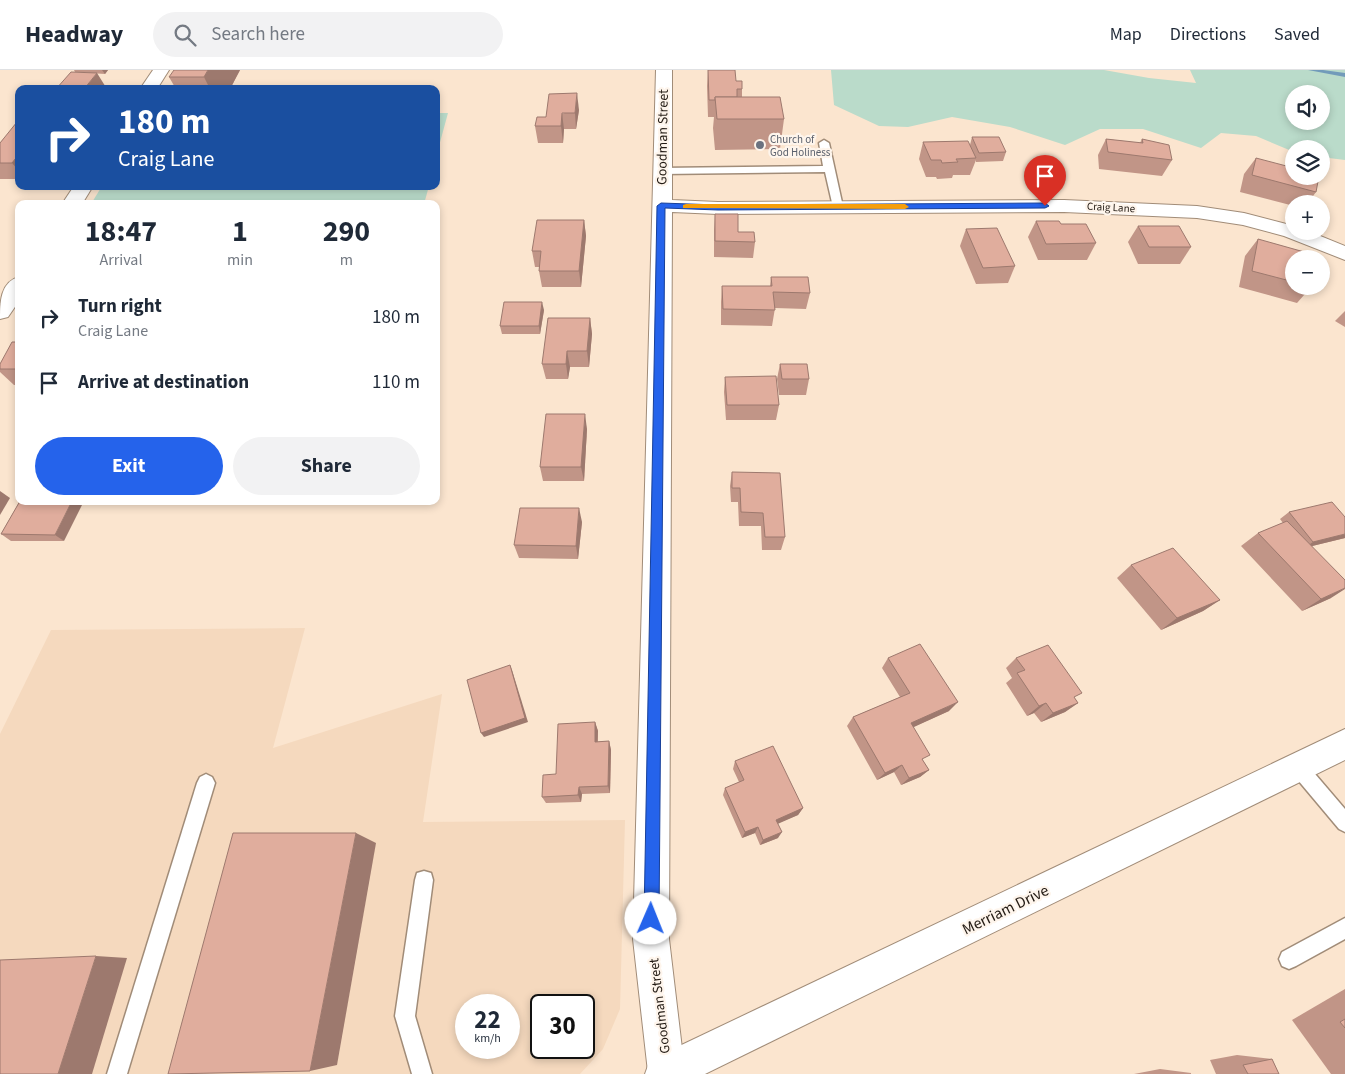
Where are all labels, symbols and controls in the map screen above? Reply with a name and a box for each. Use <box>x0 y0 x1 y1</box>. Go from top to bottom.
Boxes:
search box <box>153 12 503 57</box>
text: Headway <box>25 17 123 52</box>
icon: search <box>171 21 199 49</box>
text: Search here <box>211 21 305 48</box>
text: Map <box>1110 22 1142 47</box>
text: Directions <box>1170 22 1246 47</box>
text: Saved <box>1274 22 1320 47</box>
map controls <box>1285 85 1330 295</box>
button: sound <box>1285 85 1330 130</box>
street label: Goodman Street <box>652 89 674 185</box>
text: 180 m <box>118 97 210 147</box>
icon: right <box>35 105 100 170</box>
place label: Church of God Holiness <box>770 132 831 160</box>
marker: Church of God Holiness <box>754 139 766 151</box>
button: layers <box>1285 140 1330 185</box>
text: Craig Lane <box>118 143 214 175</box>
pin <box>1024 155 1066 206</box>
icon: arrive <box>1031 162 1059 190</box>
button: + <box>1285 195 1330 240</box>
street label: Craig Lane <box>1087 199 1136 216</box>
text: 18:47 <box>85 210 157 253</box>
text: 1 <box>232 210 248 253</box>
text: 290 <box>323 210 370 253</box>
text: Arrival <box>99 249 142 271</box>
text: min <box>227 249 253 271</box>
text: m <box>340 249 353 271</box>
button: − <box>1285 250 1330 295</box>
text: Turn right <box>78 293 162 320</box>
icon: right <box>35 304 63 332</box>
text: 180 m <box>372 304 420 331</box>
text: Craig Lane <box>78 320 148 342</box>
icon: arrive <box>35 369 63 397</box>
text: Arrive at destination <box>78 369 249 396</box>
text: 110 m <box>372 369 420 396</box>
button: Exit <box>35 437 223 495</box>
button: Share <box>233 437 420 495</box>
street label: Merriam Drive <box>958 879 1052 940</box>
position arrow <box>624 892 676 944</box>
street label: Goodman Street <box>644 957 676 1055</box>
speed limit sign: 30 <box>530 994 595 1059</box>
text: 22 <box>474 1002 501 1038</box>
text: km/h <box>474 1030 501 1047</box>

